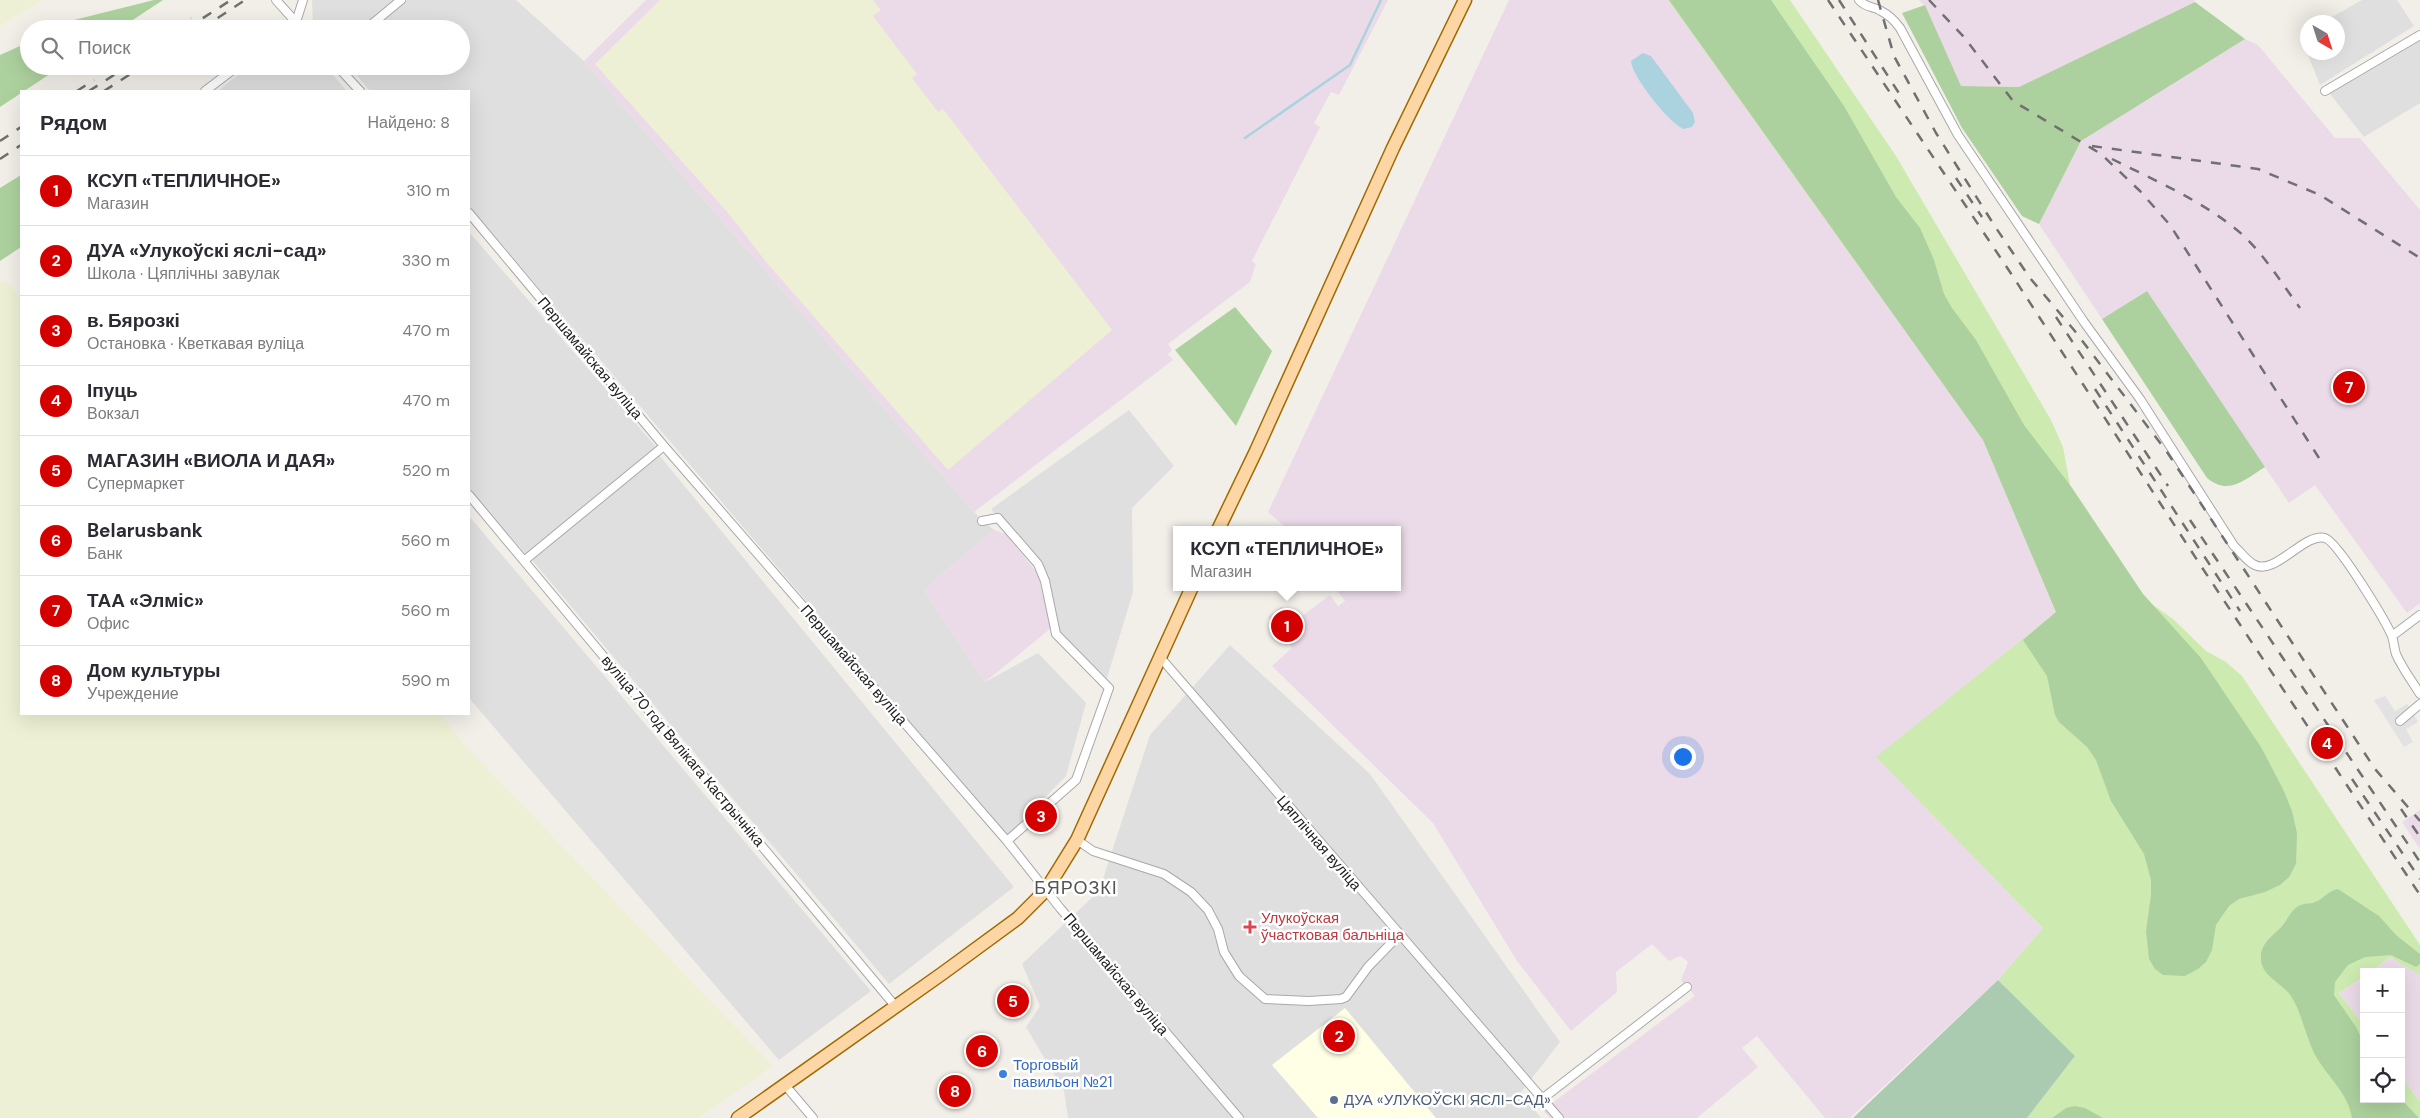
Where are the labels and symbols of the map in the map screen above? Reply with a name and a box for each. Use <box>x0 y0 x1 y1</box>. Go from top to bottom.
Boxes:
north arrow <box>2300 15 2345 60</box>
street label: Першамайская вуліца <box>533 293 647 424</box>
pin: 7 <box>2333 368 2365 406</box>
street label: Першамайская вуліца <box>796 600 912 730</box>
pin: 1 <box>1271 607 1303 645</box>
street label: вуліца 70 год Вялікага Кастрычніка <box>597 651 769 851</box>
pin: 4 <box>2311 724 2343 762</box>
your location <box>1670 744 1696 770</box>
street label: Цяплічная вуліца <box>1272 791 1366 895</box>
pin: 3 <box>1025 797 1057 835</box>
district label: БЯРОЗКІ <box>1034 876 1118 900</box>
place label: Улукоўская ўчастковая бальніца <box>1261 908 1405 945</box>
street label: Першамайская вуліца <box>1059 909 1173 1040</box>
marker: Улукоўская ўчастковая бальніца <box>1243 920 1257 934</box>
pin: 5 <box>997 982 1029 1020</box>
pin: 2 <box>1323 1017 1355 1055</box>
pin: 6 <box>966 1032 998 1070</box>
place label: Торговый павильон №21 <box>1013 1055 1112 1092</box>
marker: Торговый павильон №21 <box>997 1068 1009 1080</box>
pin: 8 <box>939 1072 971 1110</box>
place label: ДУА «УЛУКОЎСКІ ЯСЛІ-САД» <box>1344 1090 1551 1110</box>
marker: ДУА «УЛУКОЎСКІ ЯСЛІ-САД» <box>1328 1094 1340 1106</box>

